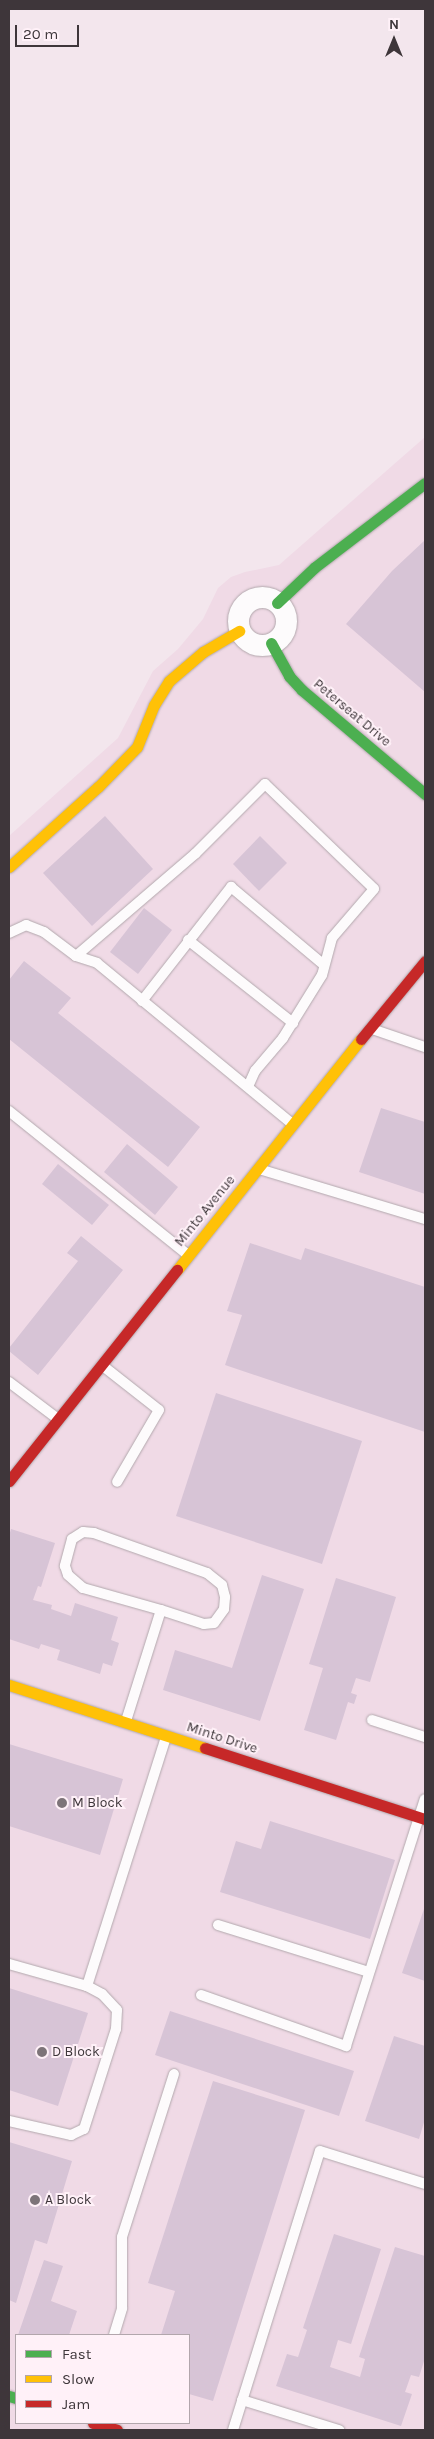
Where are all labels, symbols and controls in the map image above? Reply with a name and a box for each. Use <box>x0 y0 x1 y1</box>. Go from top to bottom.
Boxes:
scale bar <box>18 15 81 47</box>
north arrow <box>369 15 419 65</box>
text: N <box>389 16 399 33</box>
text: 20 m <box>23 25 58 43</box>
street label: Peterseat Drive <box>310 676 394 750</box>
street label: Minto Avenue <box>171 1172 239 1250</box>
street label: Minto Drive <box>184 1719 260 1757</box>
place label: M Block <box>72 1795 123 1811</box>
marker: M Block <box>56 1797 68 1809</box>
place label: D Block <box>52 2044 100 2060</box>
marker: D Block <box>36 2046 48 2058</box>
place label: A Block <box>45 2192 92 2208</box>
marker: A Block <box>29 2194 41 2206</box>
legend <box>15 2334 190 2424</box>
text: Fast <box>62 2345 91 2363</box>
text: Slow <box>62 2370 94 2388</box>
text: Jam <box>62 2395 90 2413</box>

